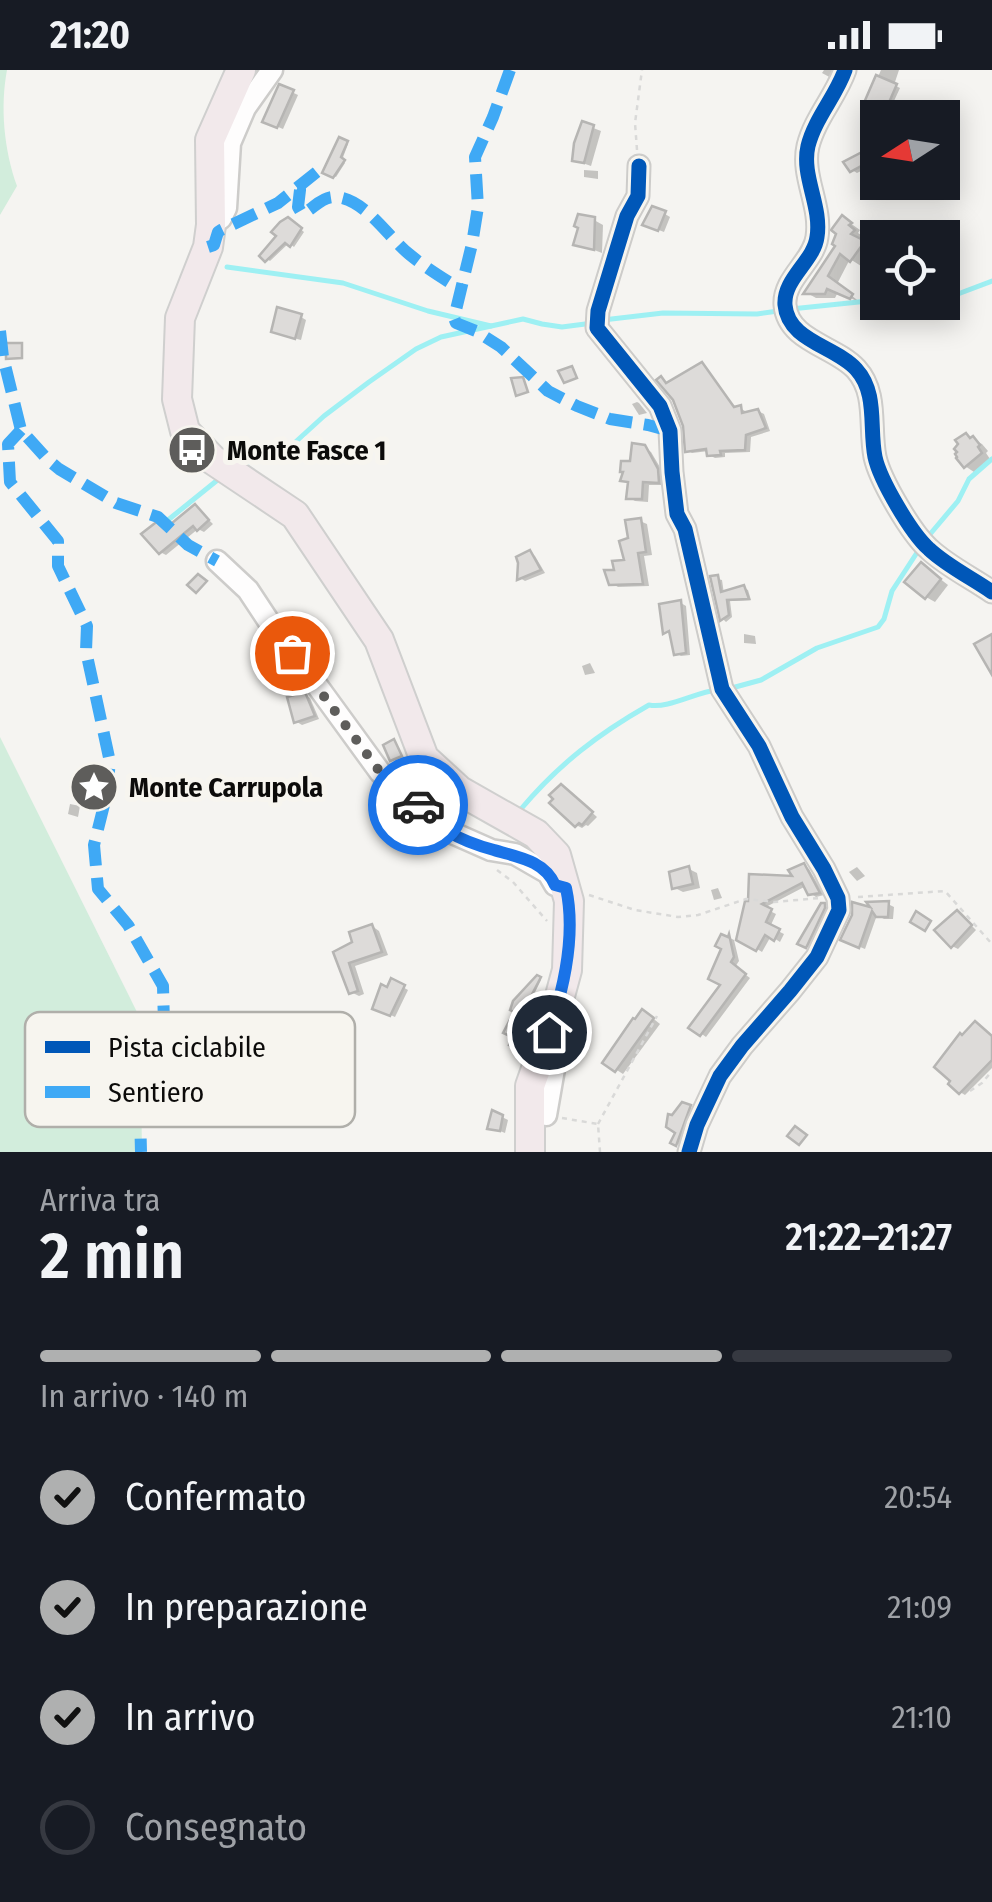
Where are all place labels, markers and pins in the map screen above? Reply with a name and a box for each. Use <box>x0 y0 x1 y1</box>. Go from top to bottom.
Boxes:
bus stop icon: Monte Fasce 1 <box>166 424 218 476</box>
place label: Monte Fasce 1 <box>227 434 386 467</box>
pin <box>250 611 335 696</box>
place icon: Monte Carrupola <box>68 761 120 813</box>
place label: Monte Carrupola <box>129 771 323 804</box>
pin <box>507 990 592 1075</box>

